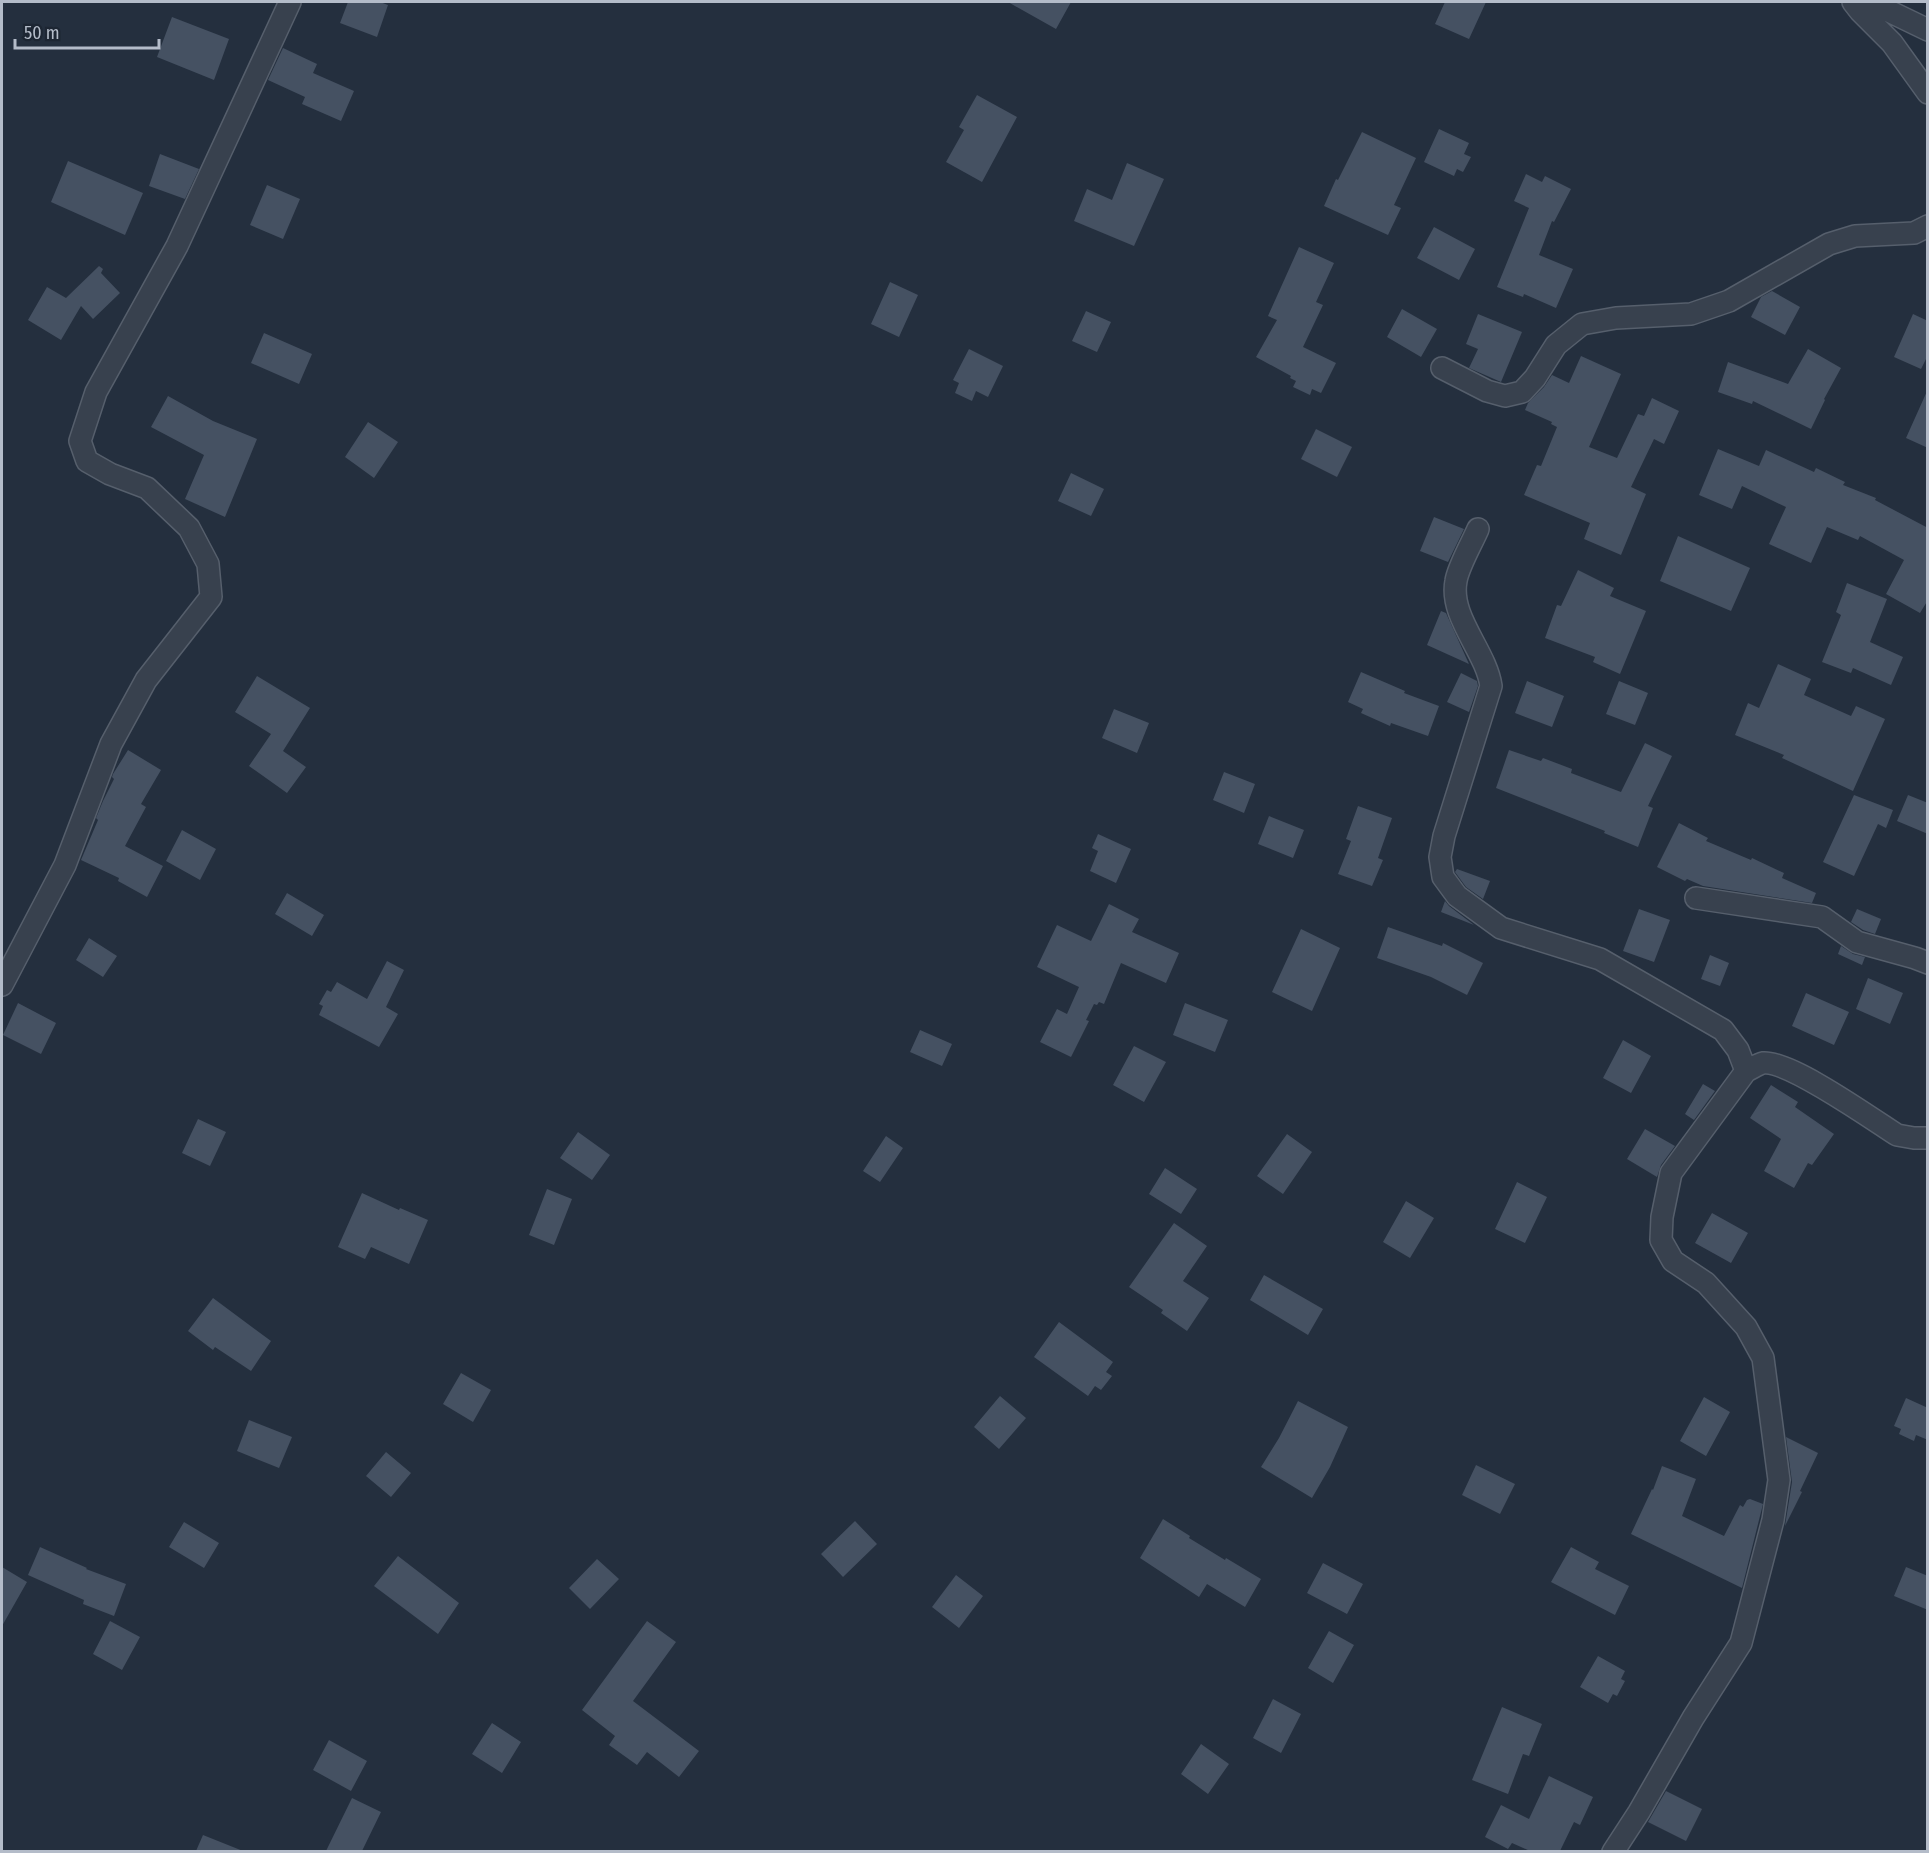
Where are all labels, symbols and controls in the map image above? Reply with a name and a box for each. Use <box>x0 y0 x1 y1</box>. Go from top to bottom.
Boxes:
scale bar <box>15 12 159 50</box>
text: 50 m <box>24 22 60 44</box>

